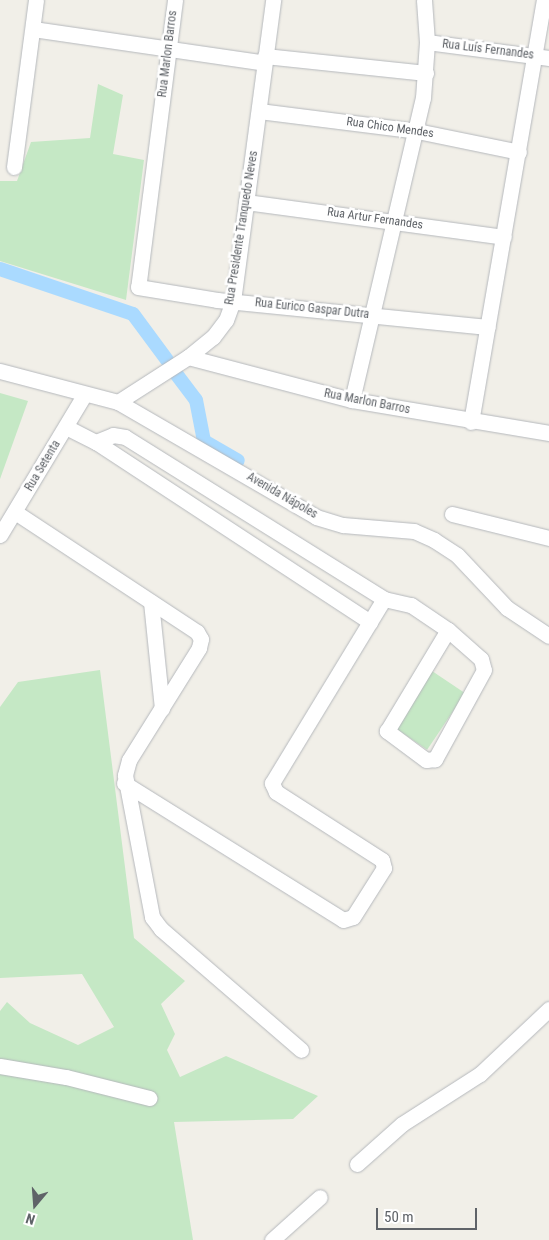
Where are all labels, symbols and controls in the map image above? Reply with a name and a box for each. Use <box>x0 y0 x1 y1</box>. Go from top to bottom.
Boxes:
street label: Rua Marlon Barros <box>156 10 180 98</box>
street label: Rua Luís Fernandes <box>441 37 535 63</box>
street label: Rua Chico Mendes <box>345 115 435 141</box>
street label: Rua Presidente Tranquedo Neves <box>223 150 261 306</box>
street label: Rua Artur Fernandes <box>326 205 424 233</box>
street label: Rua Eurico Gaspar Dutra <box>254 296 370 322</box>
street label: Rua Marlon Barros <box>323 387 411 417</box>
street label: Rua Setenta <box>22 438 64 494</box>
street label: Avenida Nápoles <box>244 470 320 522</box>
north arrow <box>10 1180 60 1230</box>
scale bar <box>379 1198 480 1230</box>
text: 50 m <box>384 1208 414 1226</box>
text: N <box>24 1210 37 1228</box>

